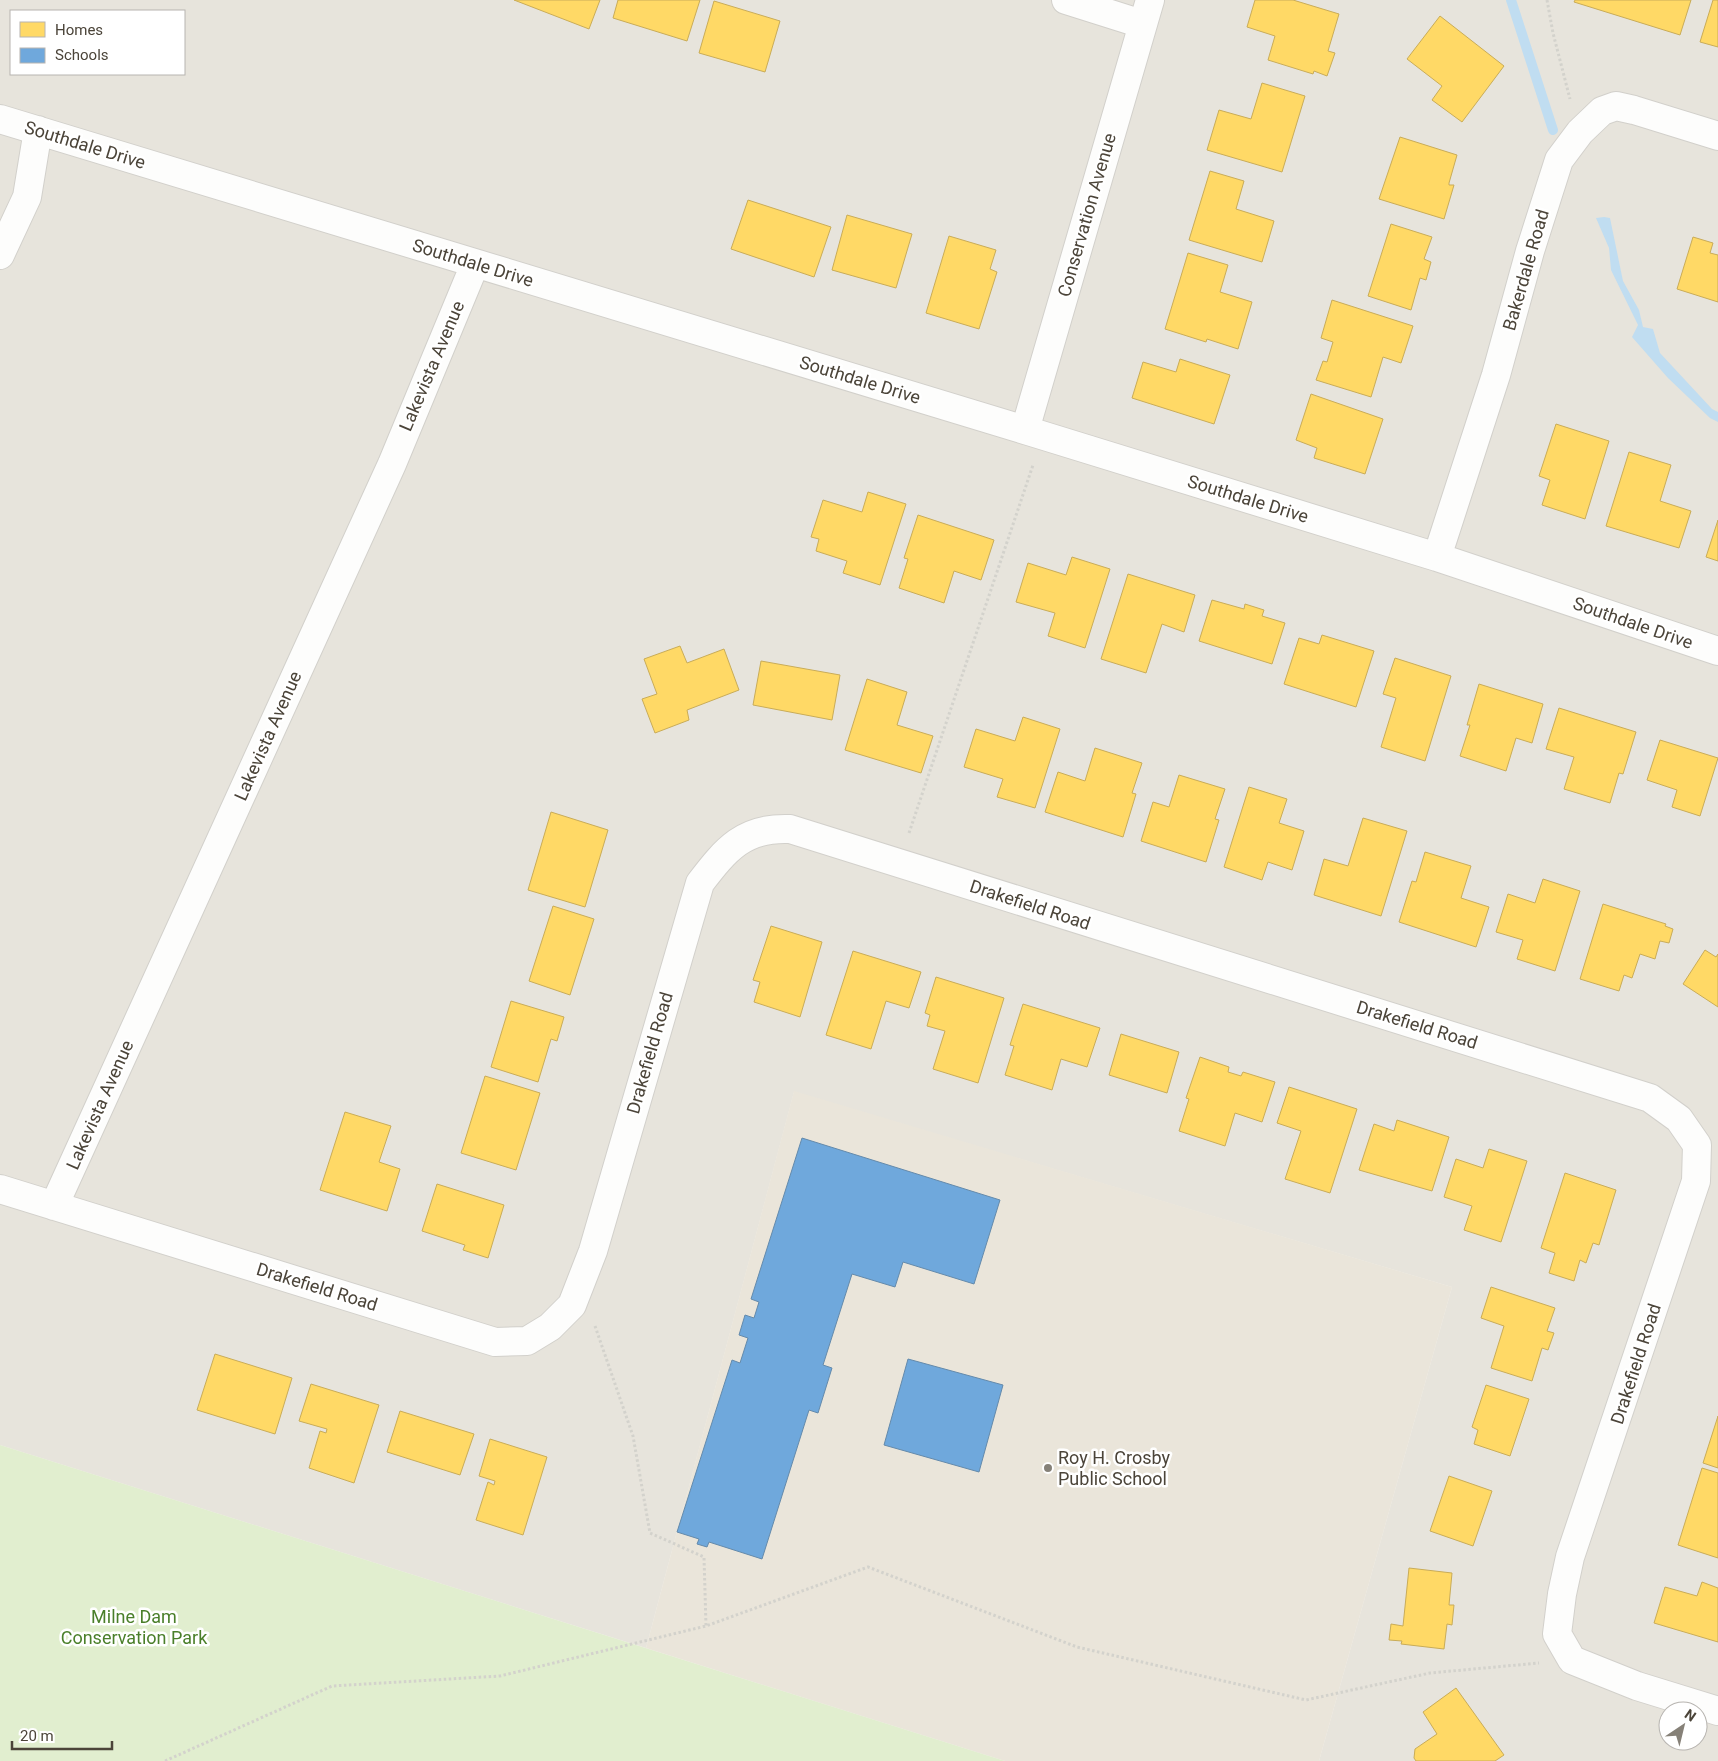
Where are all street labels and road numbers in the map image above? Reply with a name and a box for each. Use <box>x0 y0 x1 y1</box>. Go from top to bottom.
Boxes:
street label: Southdale Drive <box>22 116 148 173</box>
street label: Conservation Avenue <box>1053 131 1120 299</box>
street label: Bakerdale Road <box>1498 207 1553 333</box>
street label: Southdale Drive <box>410 234 536 291</box>
street label: Lakevista Avenue <box>395 298 468 434</box>
street label: Southdale Drive <box>797 351 923 408</box>
street label: Southdale Drive <box>1185 470 1311 527</box>
street label: Southdale Drive <box>1570 592 1696 653</box>
street label: Lakevista Avenue <box>230 668 305 804</box>
street label: Drakefield Road <box>967 875 1093 934</box>
street label: Drakefield Road <box>622 990 677 1116</box>
street label: Drakefield Road <box>1354 996 1480 1053</box>
street label: Lakevista Avenue <box>62 1037 137 1173</box>
street label: Drakefield Road <box>254 1258 380 1315</box>
street label: Drakefield Road <box>1606 1301 1665 1427</box>

